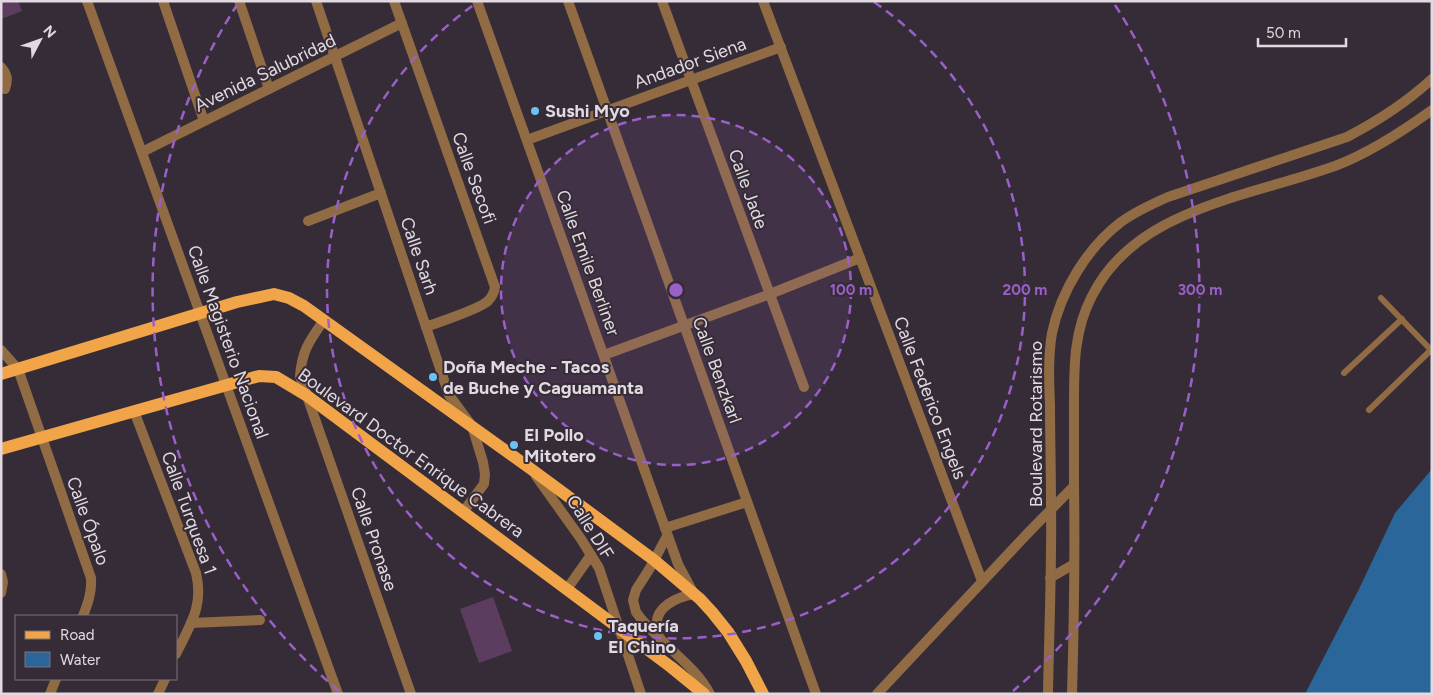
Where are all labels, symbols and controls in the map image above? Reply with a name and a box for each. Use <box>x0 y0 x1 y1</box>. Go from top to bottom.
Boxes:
north arrow <box>15 15 65 65</box>
scale bar <box>1258 15 1346 47</box>
text: N <box>39 22 59 41</box>
text: 50 m <box>1266 24 1301 42</box>
street label: Avenida Salubridad <box>191 29 339 117</box>
street label: Andador Siena <box>631 33 749 93</box>
place label: Sushi Myo <box>545 100 630 122</box>
marker: Sushi Myo <box>529 105 541 117</box>
street label: Calle Secofi <box>447 129 501 227</box>
street label: Calle Jade <box>723 146 773 232</box>
street label: Calle Emile Berliner <box>551 187 625 339</box>
street label: Calle Sarh <box>395 214 443 298</box>
street label: Calle Magisterio Nacional <box>183 242 273 442</box>
centre of rings <box>667 281 685 299</box>
text: 100 m <box>830 281 872 299</box>
text: 200 m <box>1003 281 1047 299</box>
text: 300 m <box>1178 281 1222 299</box>
street label: Calle Benzkarl <box>688 314 746 426</box>
street label: Calle Federico Engels <box>889 314 971 482</box>
street label: Boulevard Rotarismo <box>1025 341 1047 507</box>
place label: Doña Meche - Tacos de Buche y Caguamanta <box>443 356 644 399</box>
street label: Boulevard Doctor Enrique Cabrera <box>294 363 528 543</box>
marker: Doña Meche - Tacos de Buche y Caguamanta <box>427 371 439 383</box>
place label: El Pollo Mitotero <box>524 424 596 467</box>
marker: El Pollo Mitotero <box>508 439 520 451</box>
street label: Calle Turquesa 1 <box>157 448 221 578</box>
street label: Calle Ópalo <box>62 474 114 568</box>
street label: Calle Pronase <box>346 484 402 594</box>
street label: Calle DIF <box>562 491 618 563</box>
legend <box>15 615 178 680</box>
place label: Taquería El Chino <box>608 615 679 658</box>
text: Road <box>60 626 95 644</box>
marker: Taquería El Chino <box>592 630 604 642</box>
text: Water <box>60 651 100 669</box>

